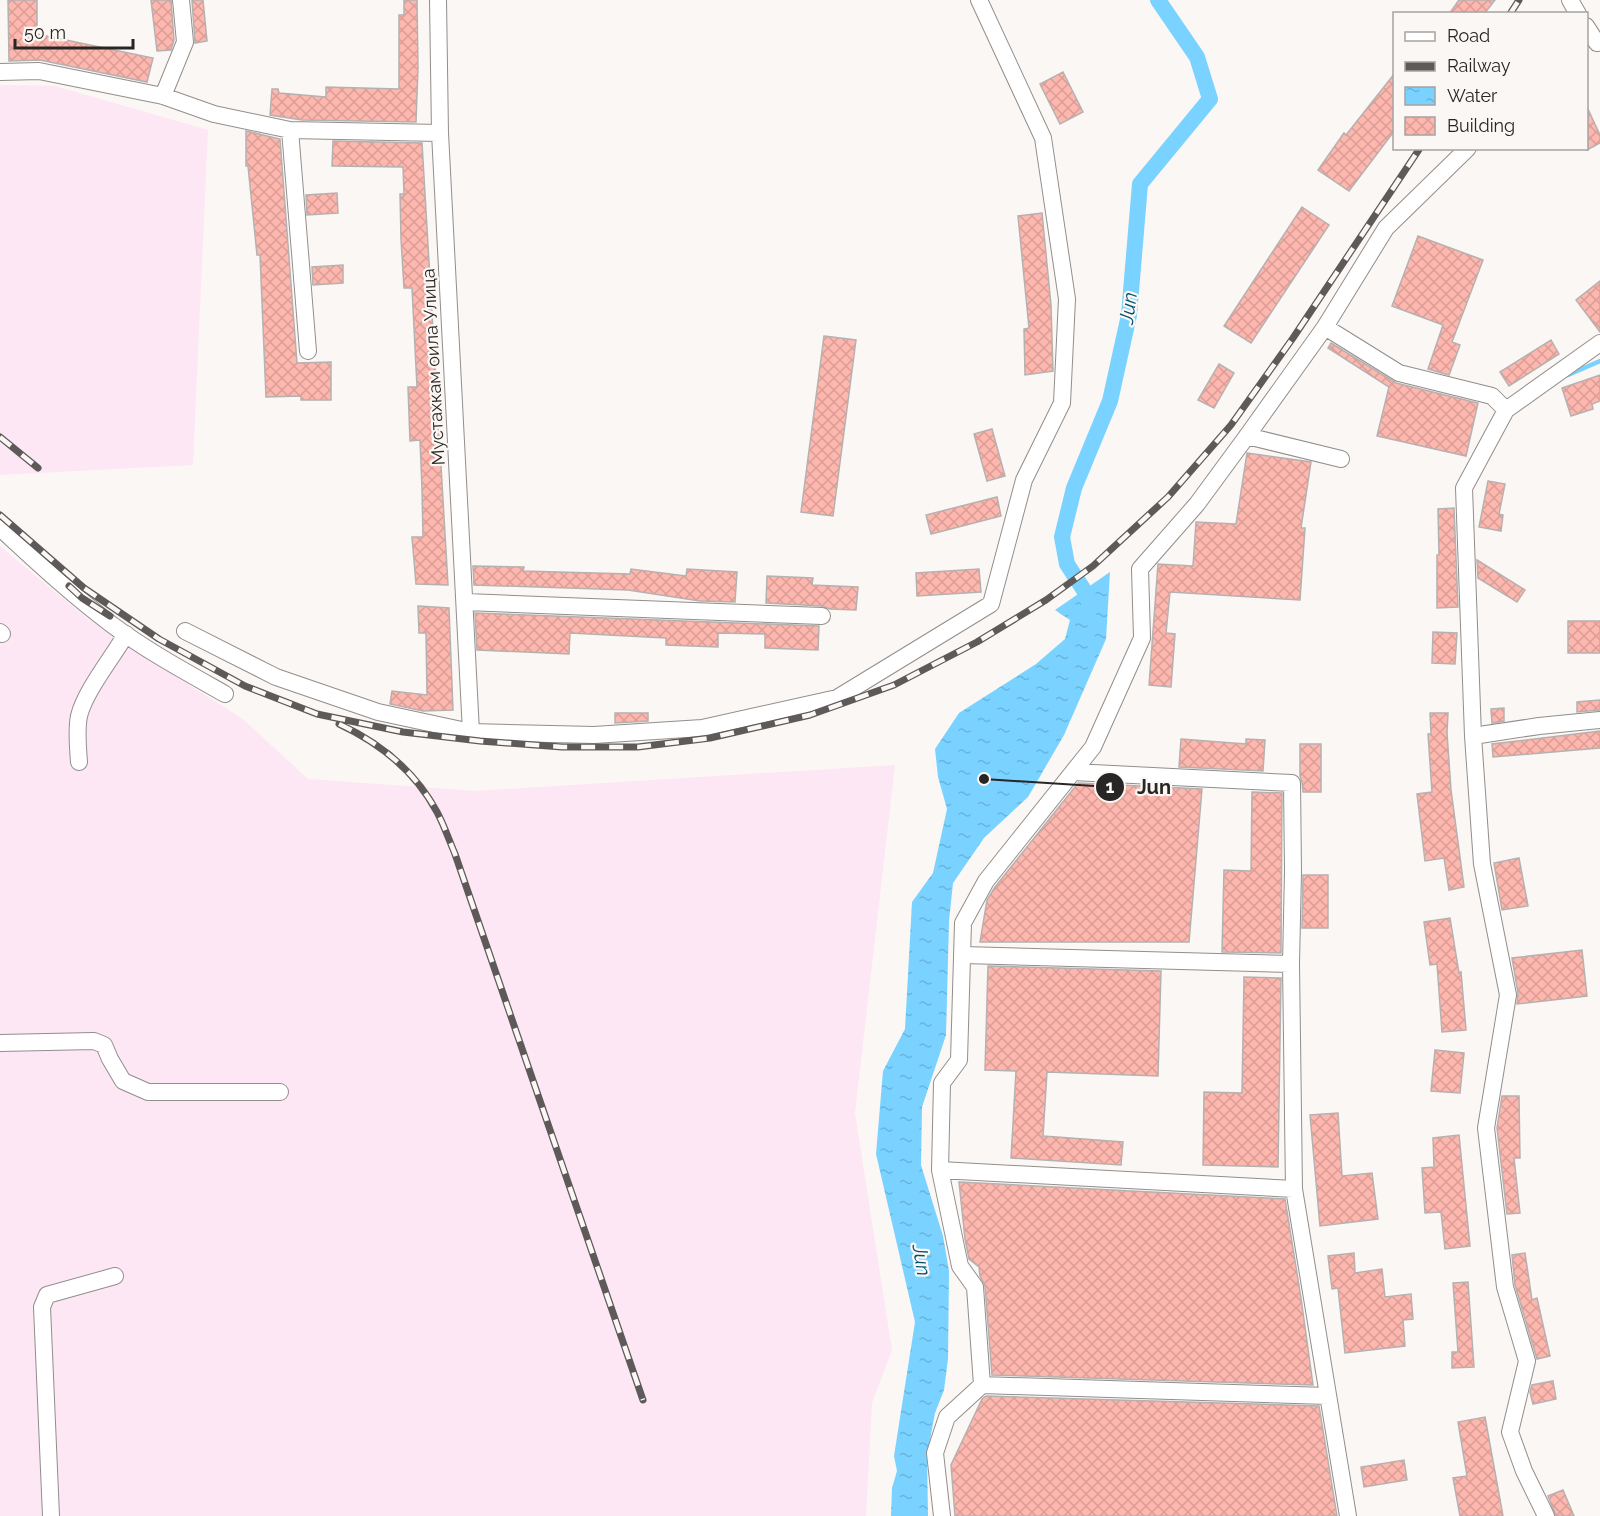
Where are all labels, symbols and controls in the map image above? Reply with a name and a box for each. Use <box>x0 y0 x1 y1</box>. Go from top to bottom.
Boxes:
scale bar <box>15 12 134 50</box>
legend <box>1393 12 1588 150</box>
text: 50 m <box>24 22 66 43</box>
text: Road <box>1447 25 1490 46</box>
text: Railway <box>1447 55 1511 76</box>
text: Water <box>1447 85 1498 106</box>
text: Building <box>1447 115 1515 136</box>
street label: Мустахкам оила Улица <box>417 268 449 466</box>
water label: Jun <box>1114 291 1142 326</box>
callout: Jun <box>1095 768 1183 806</box>
text: Jun <box>1137 775 1171 799</box>
text: 1 <box>1106 776 1115 797</box>
water label: Jun <box>908 1241 936 1278</box>

